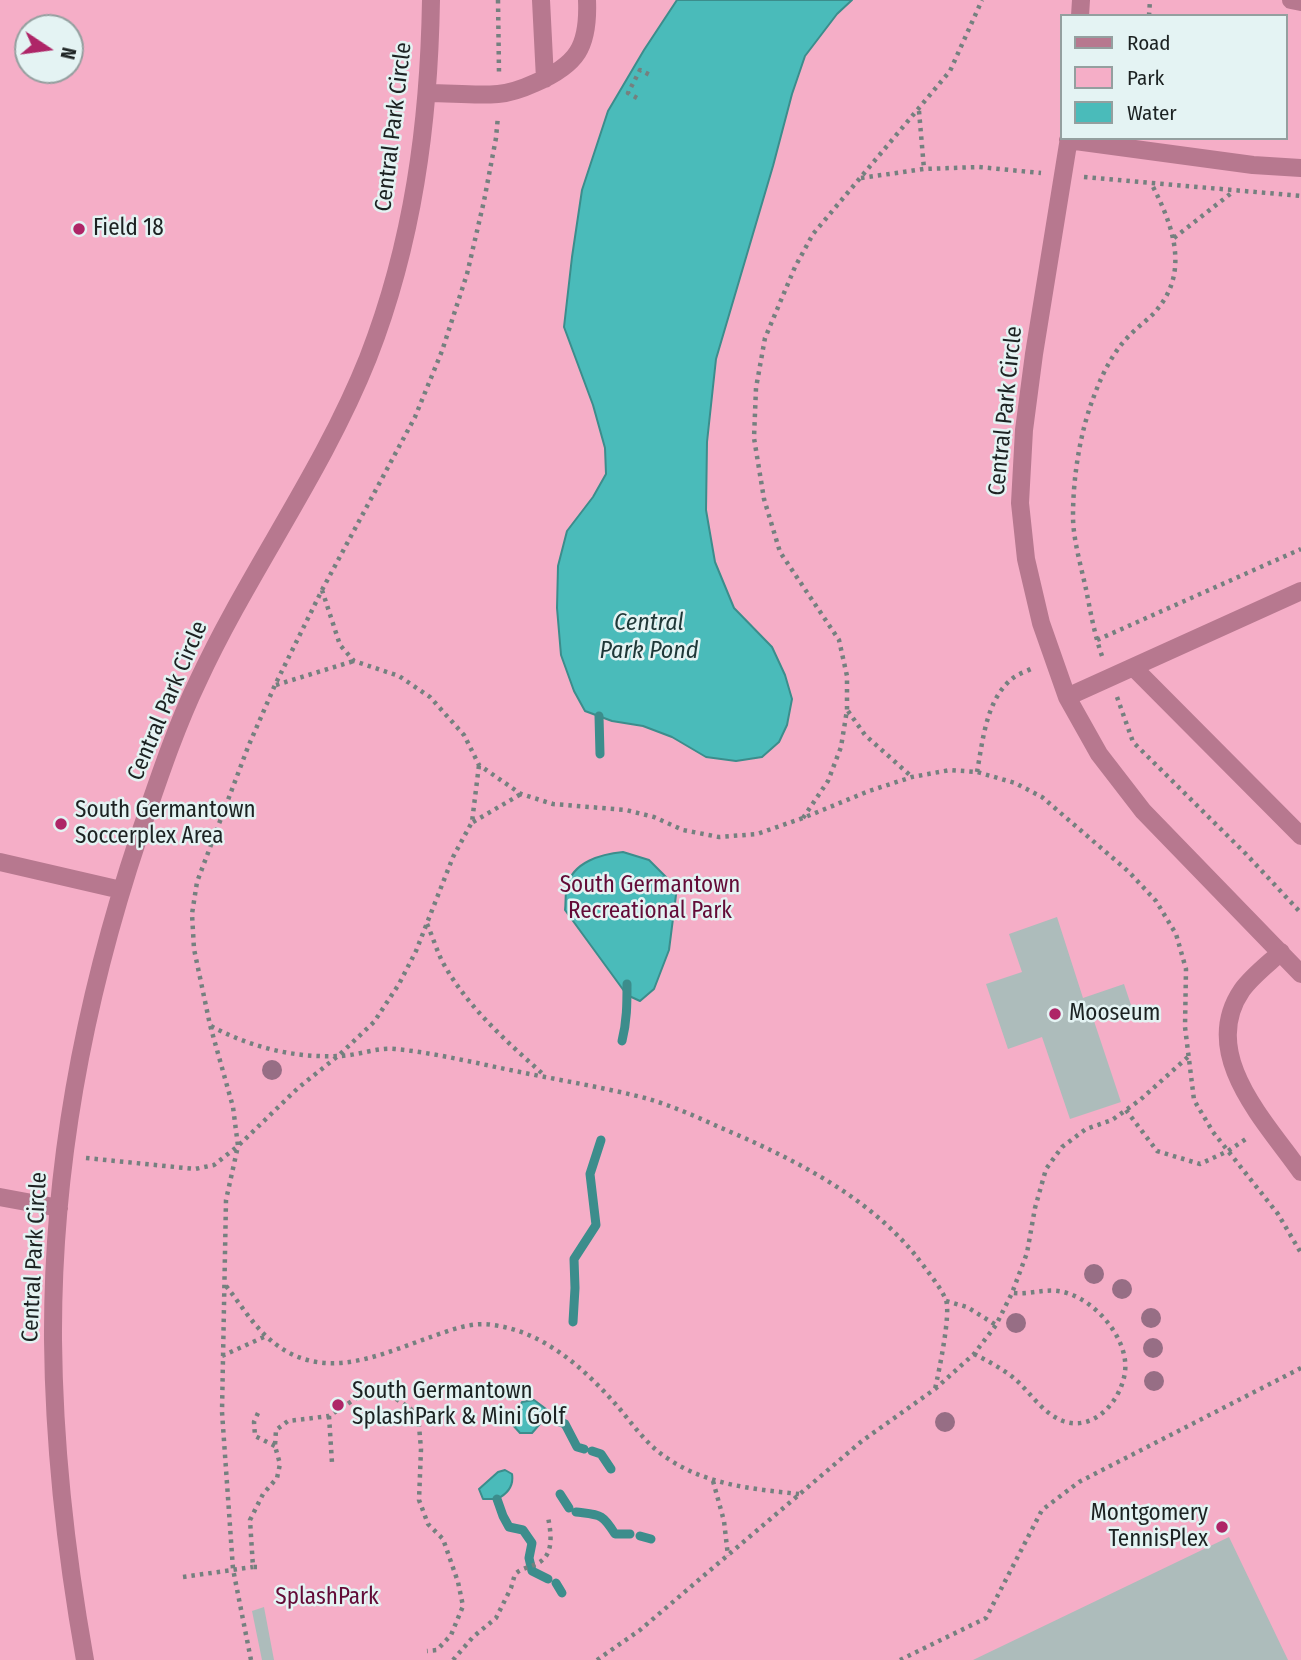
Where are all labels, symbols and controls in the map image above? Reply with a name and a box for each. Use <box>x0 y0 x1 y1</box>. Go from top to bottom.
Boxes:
north arrow <box>14 14 84 84</box>
legend <box>1060 14 1287 140</box>
text: Road <box>1127 30 1171 56</box>
street label: Central Park Circle <box>370 41 418 213</box>
text: N <box>56 45 80 62</box>
text: Park <box>1127 65 1164 91</box>
text: Water <box>1127 100 1177 126</box>
place label: Field 18 <box>93 215 164 243</box>
marker: Field 18 <box>71 221 87 237</box>
street label: Central Park Circle <box>983 325 1029 497</box>
water label: Central Park Pond <box>599 609 699 665</box>
street label: Central Park Circle <box>122 617 214 785</box>
place label: South Germantown Soccerplex Area <box>75 797 256 851</box>
marker: South Germantown Soccerplex Area <box>53 816 69 832</box>
park label: South Germantown Recreational Park <box>560 872 740 926</box>
place label: Mooseum <box>1069 1000 1160 1028</box>
marker: Mooseum <box>1047 1006 1063 1022</box>
street label: Central Park Circle <box>17 1171 53 1343</box>
place label: South Germantown SplashPark & Mini Golf <box>352 1378 565 1432</box>
marker: South Germantown SplashPark & Mini Golf <box>330 1397 346 1413</box>
place label: Montgomery TennisPlex <box>1090 1500 1208 1554</box>
marker: Montgomery TennisPlex <box>1214 1519 1230 1535</box>
park label: SplashPark <box>275 1584 379 1612</box>

